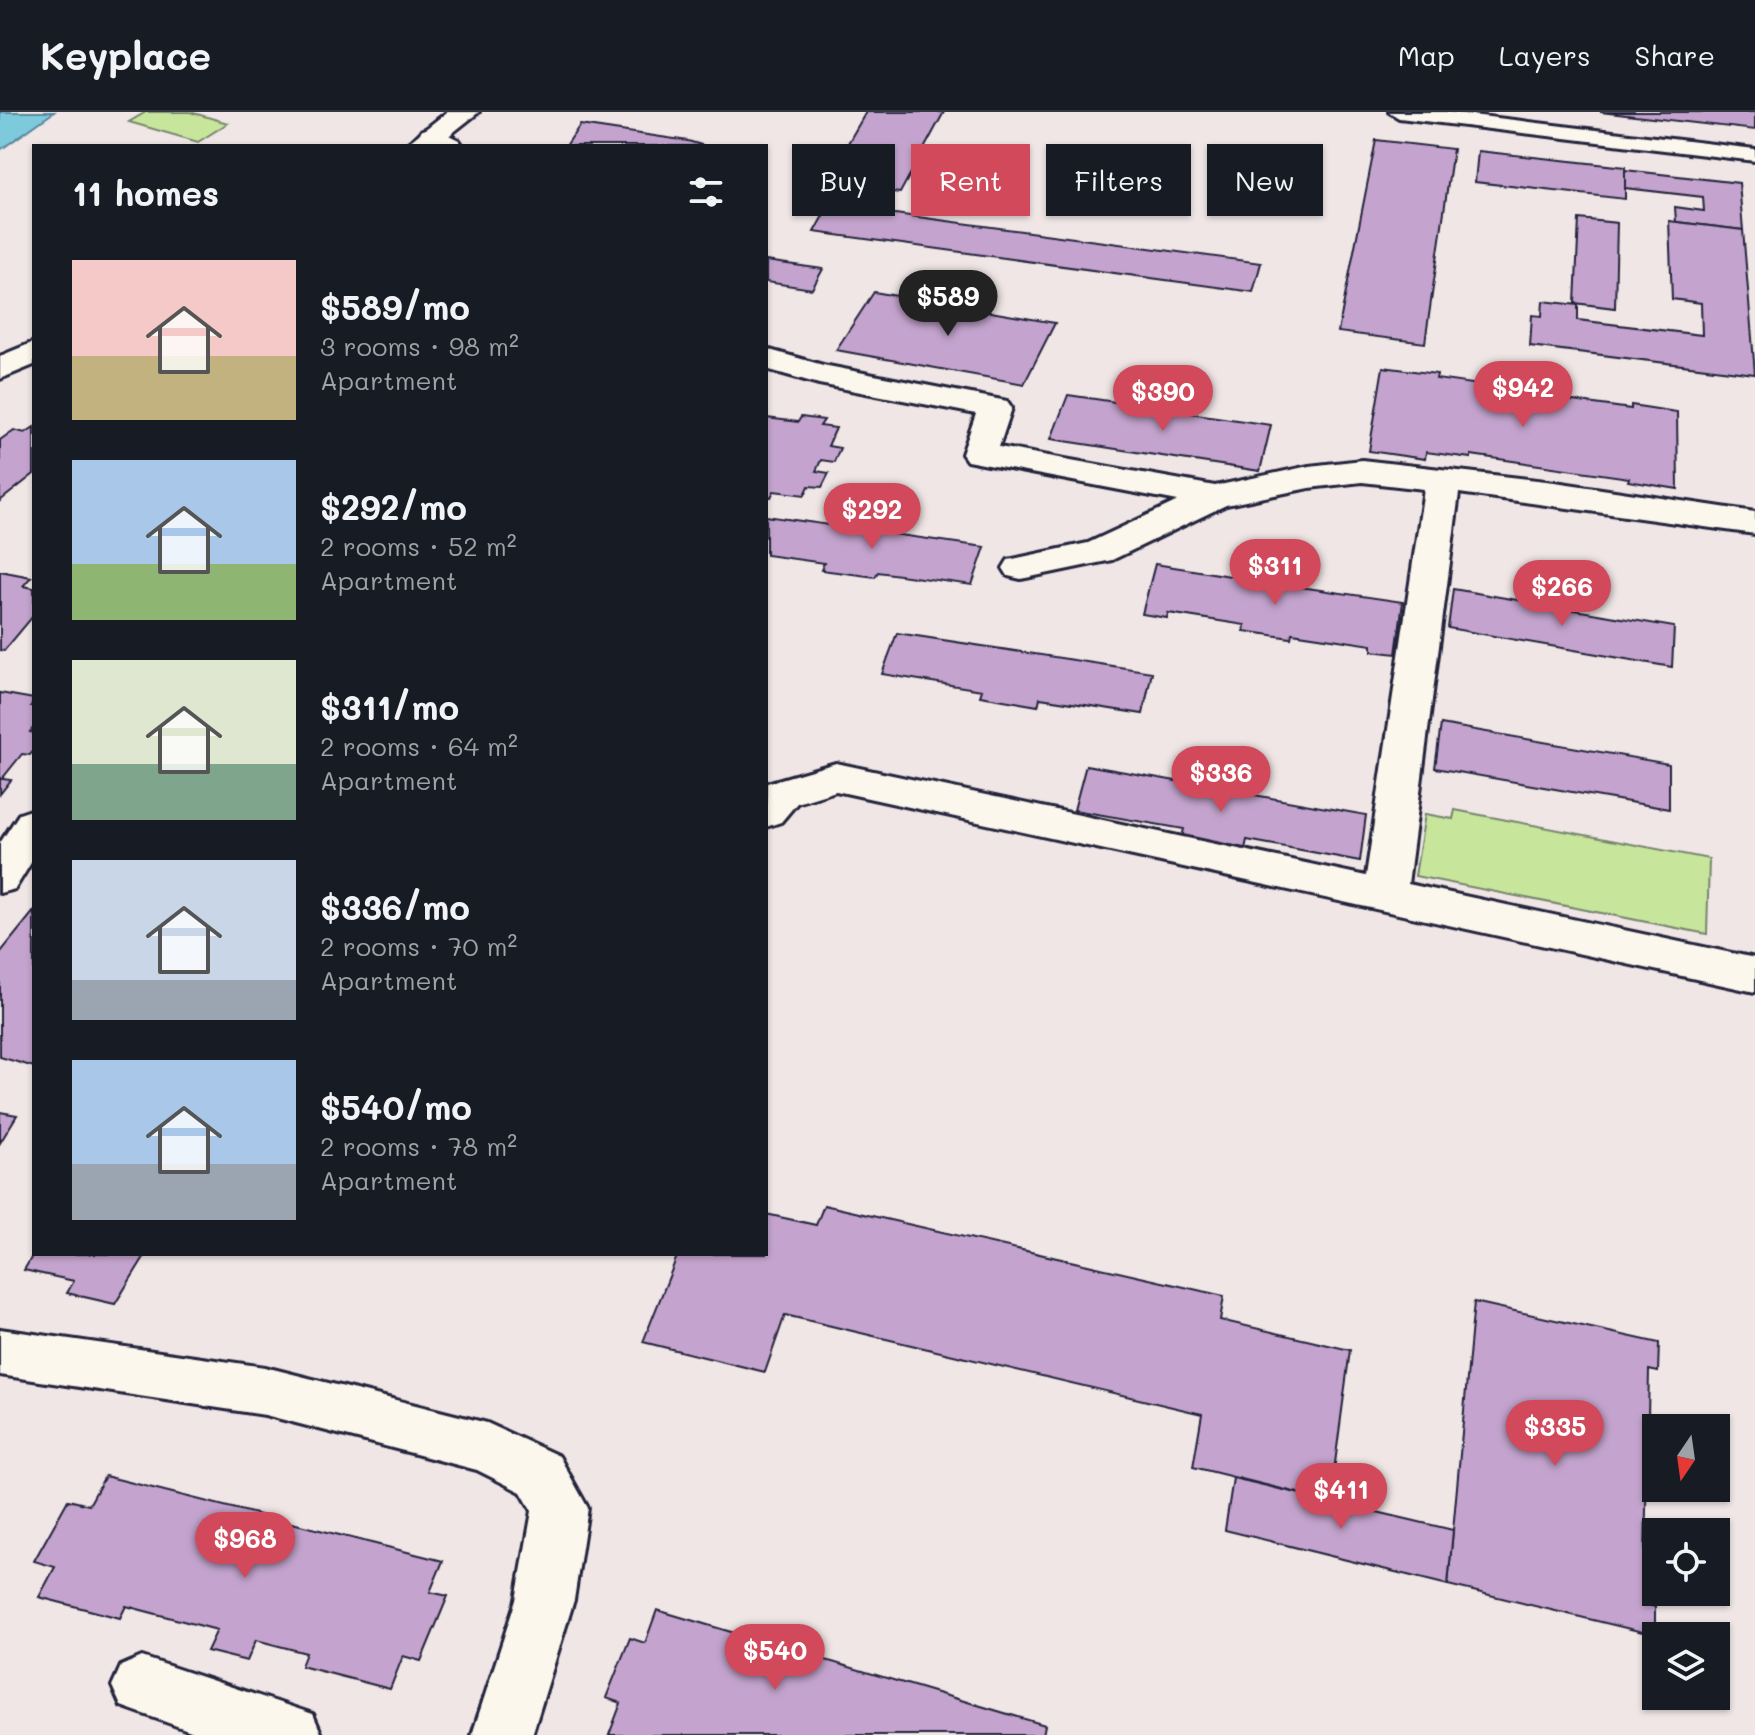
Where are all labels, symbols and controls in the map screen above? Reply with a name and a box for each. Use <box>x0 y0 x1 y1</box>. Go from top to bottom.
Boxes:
text: Keyplace <box>40 30 211 80</box>
text: Map <box>1398 37 1455 73</box>
text: Layers <box>1499 37 1591 73</box>
text: Share <box>1635 37 1715 73</box>
chip: Buy <box>792 144 895 216</box>
chip: Rent <box>911 144 1030 216</box>
chip: Filters <box>1046 144 1191 216</box>
chip: New <box>1207 144 1323 216</box>
text: 11 homes <box>72 170 219 215</box>
icon: filters <box>684 170 728 214</box>
pin: $589 <box>901 270 995 338</box>
text: $589 <box>917 279 980 313</box>
text: $589/mo <box>320 284 470 329</box>
icon: home <box>136 292 232 388</box>
text: 3 rooms · 98 m² <box>320 329 519 363</box>
pin: $942 <box>1476 361 1570 429</box>
text: Apartment <box>320 363 457 397</box>
pin: $390 <box>1116 365 1210 433</box>
text: $942 <box>1492 370 1554 404</box>
text: $390 <box>1131 374 1195 408</box>
pin: $292 <box>825 483 919 551</box>
text: $292/mo <box>320 484 467 529</box>
icon: home <box>136 492 232 588</box>
text: $292 <box>842 492 902 526</box>
text: 2 rooms · 52 m² <box>320 529 517 563</box>
pin: $311 <box>1228 539 1322 607</box>
text: $311 <box>1248 548 1302 582</box>
pin: $266 <box>1515 560 1609 628</box>
text: Apartment <box>320 563 457 597</box>
text: $266 <box>1531 569 1593 603</box>
text: $311/mo <box>320 684 459 729</box>
icon: home <box>136 692 232 788</box>
text: 2 rooms · 64 m² <box>320 729 518 763</box>
pin: $336 <box>1174 746 1268 814</box>
text: $336 <box>1190 755 1253 789</box>
text: Apartment <box>320 763 457 797</box>
text: $336/mo <box>320 884 470 929</box>
icon: home <box>136 892 232 988</box>
text: 2 rooms · 70 m² <box>320 929 517 963</box>
text: Apartment <box>320 963 457 997</box>
text: $540/mo <box>320 1084 472 1129</box>
icon: home <box>136 1092 232 1188</box>
text: 2 rooms · 78 m² <box>320 1129 517 1163</box>
text: Apartment <box>320 1163 457 1197</box>
pin: $335 <box>1508 1400 1602 1468</box>
text: $335 <box>1524 1409 1586 1443</box>
north arrow <box>1642 1414 1730 1502</box>
map controls <box>1642 1414 1730 1710</box>
pin: $411 <box>1294 1463 1388 1531</box>
text: $411 <box>1313 1472 1369 1506</box>
pin: $968 <box>198 1512 292 1580</box>
button: locate <box>1642 1518 1730 1606</box>
text: $968 <box>213 1521 277 1555</box>
button: layers <box>1642 1622 1730 1710</box>
pin: $540 <box>728 1624 822 1692</box>
text: $540 <box>743 1633 807 1667</box>

